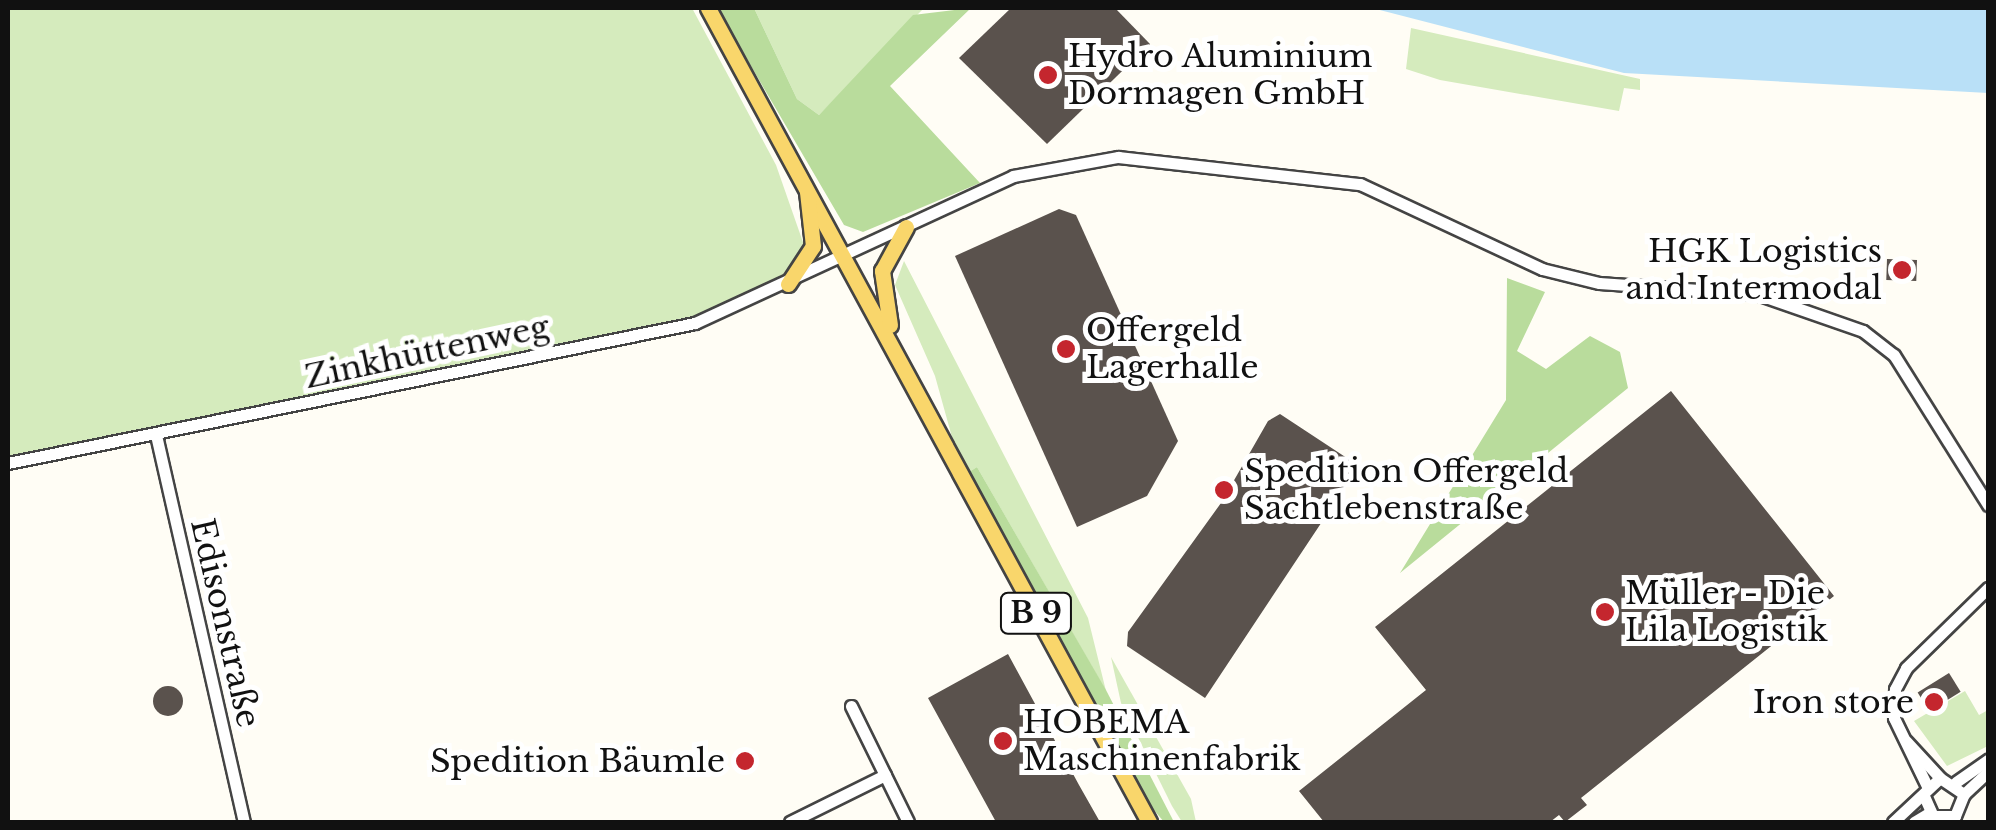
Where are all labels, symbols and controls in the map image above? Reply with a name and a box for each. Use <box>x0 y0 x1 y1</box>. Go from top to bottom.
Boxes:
place label: Hydro Aluminium Dormagen GmbH <box>1068 38 1374 113</box>
marker: Hydro Aluminium Dormagen GmbH <box>1037 64 1059 86</box>
place label: HGK Logistics and Intermodal <box>1625 233 1882 308</box>
marker: HGK Logistics and Intermodal <box>1891 259 1913 281</box>
street label: Zinkhüttenweg <box>301 307 553 397</box>
place label: Offergeld Lagerhalle <box>1086 312 1258 387</box>
marker: Offergeld Lagerhalle <box>1055 338 1077 360</box>
place label: Spedition Offergeld Sachtlebenstraße <box>1244 453 1568 528</box>
marker: Spedition Offergeld Sachtlebenstraße <box>1213 479 1235 501</box>
street label: Edisonstraße <box>182 515 268 731</box>
place label: Müller - Die Lila Logistik <box>1625 575 1828 650</box>
road number: B 9 <box>998 588 1074 638</box>
marker: Müller - Die Lila Logistik <box>1594 601 1616 623</box>
place label: Iron store <box>1753 683 1914 721</box>
marker: Iron store <box>1923 691 1945 713</box>
place label: HOBEMA Maschinenfabrik <box>1023 704 1300 779</box>
marker: HOBEMA Maschinenfabrik <box>992 730 1014 752</box>
place label: Spedition Bäumle <box>430 742 725 780</box>
marker: Spedition Bäumle <box>734 750 756 772</box>

